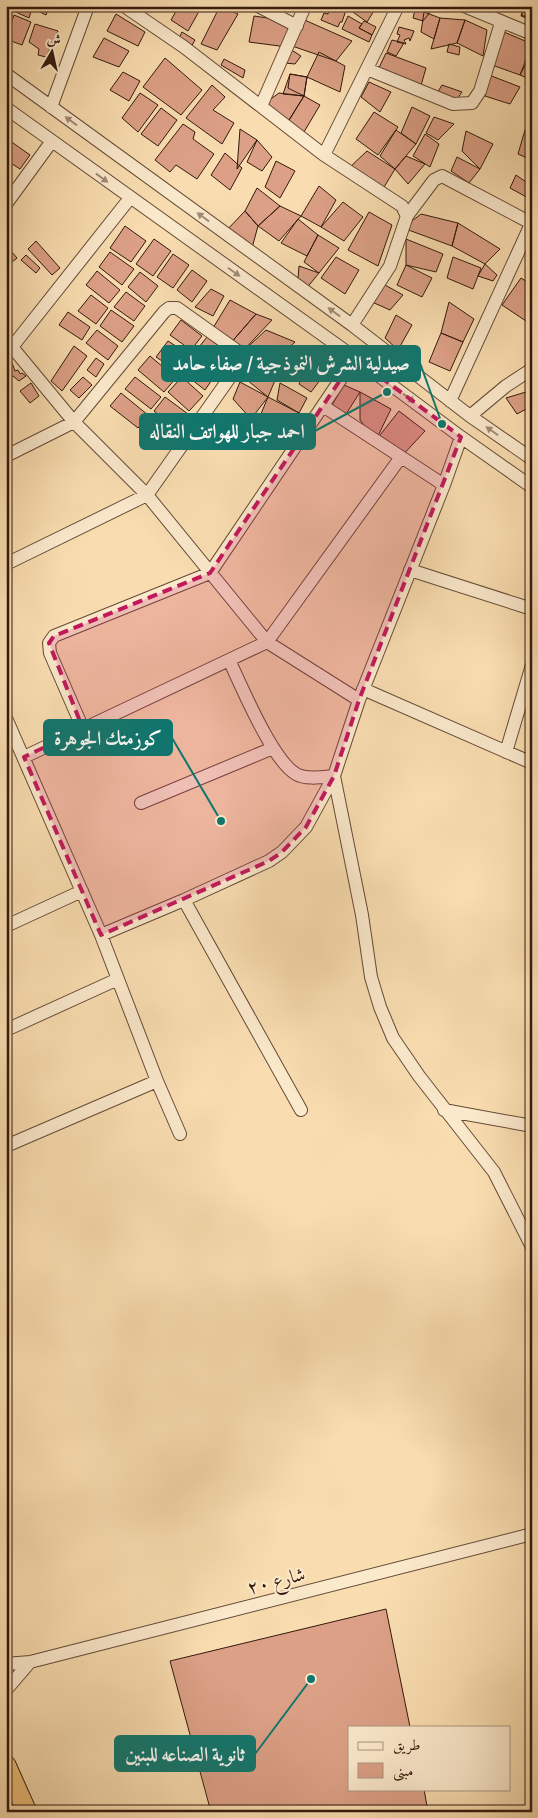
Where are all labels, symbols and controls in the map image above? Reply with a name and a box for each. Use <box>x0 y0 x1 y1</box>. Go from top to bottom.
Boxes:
north arrow <box>28 28 78 78</box>
text: ش <box>46 29 62 50</box>
one-way arrow <box>64 116 78 126</box>
one-way arrow <box>95 173 109 183</box>
one-way arrow <box>196 212 209 222</box>
one-way arrow <box>228 267 241 277</box>
one-way arrow <box>327 307 341 317</box>
callout: صيدلية الشرش النموذجية / صفاء حامد <box>162 346 420 381</box>
text: صيدلية الشرش النموذجية / صفاء حامد <box>172 350 410 377</box>
one-way arrow <box>402 393 416 403</box>
callout: احمد جبار للهواتف النقاله <box>140 414 315 449</box>
text: احمد جبار للهواتف النقاله <box>149 418 305 445</box>
one-way arrow <box>485 426 498 436</box>
callout: كوزمتك الجوهرة <box>44 720 172 755</box>
text: كوزمتك الجوهرة <box>54 725 162 752</box>
street label: شارع ٢٠ <box>244 1561 308 1603</box>
legend <box>348 1726 510 1790</box>
text: طريق <box>393 1735 420 1755</box>
callout: ثانوية الصناعه للبنين <box>115 1736 255 1771</box>
text: ثانوية الصناعه للبنين <box>125 1741 246 1768</box>
text: مبنى <box>393 1761 413 1782</box>

